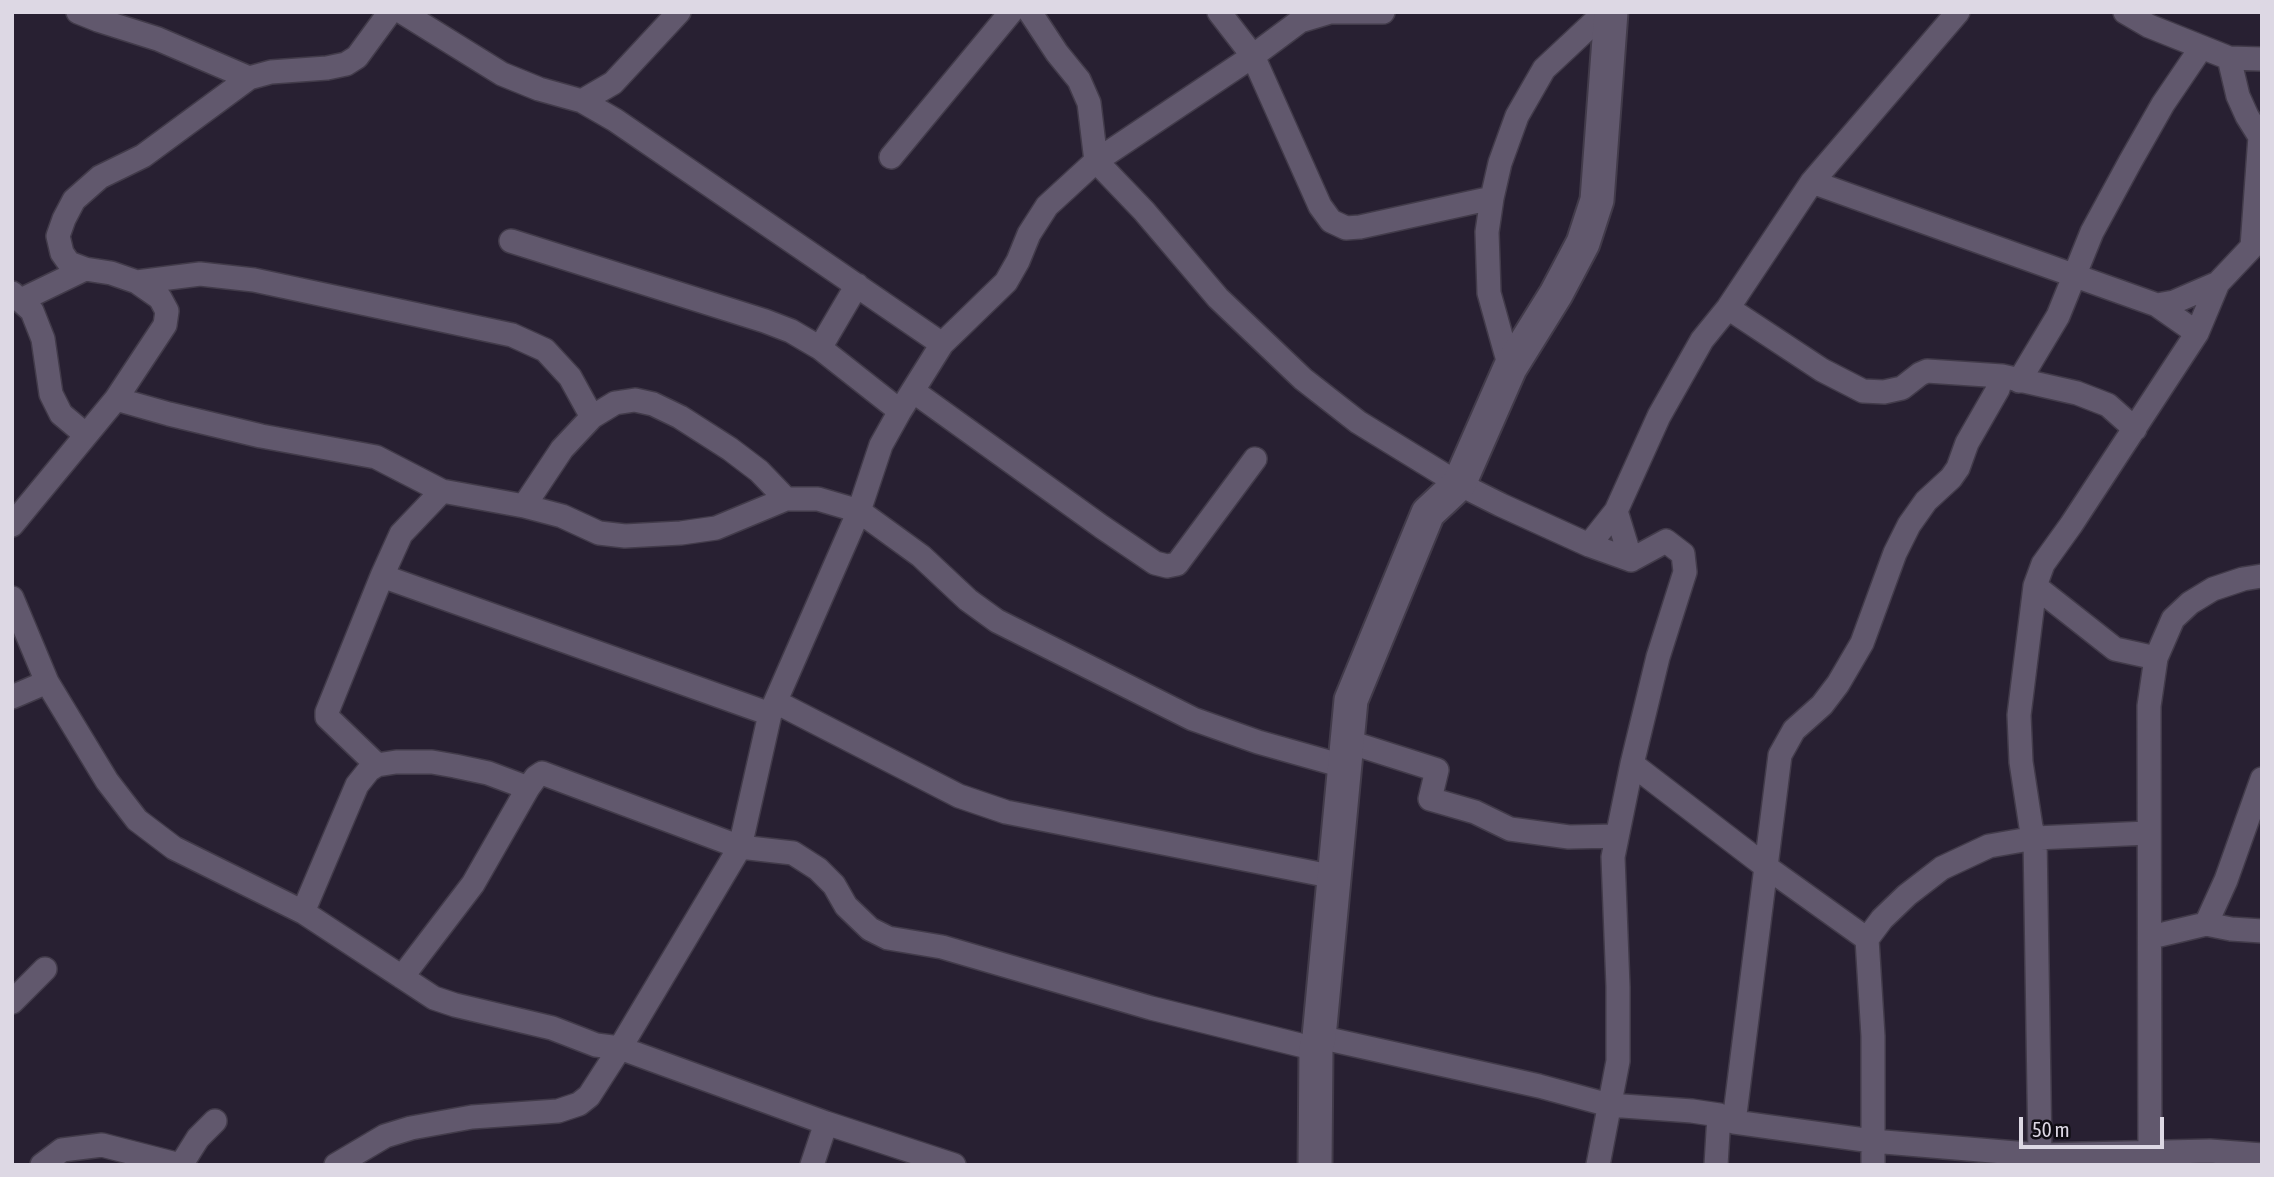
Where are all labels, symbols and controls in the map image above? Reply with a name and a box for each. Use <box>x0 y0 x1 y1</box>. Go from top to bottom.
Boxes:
scale bar <box>2022 1104 2167 1148</box>
text: 50 m <box>2032 1117 2070 1141</box>

